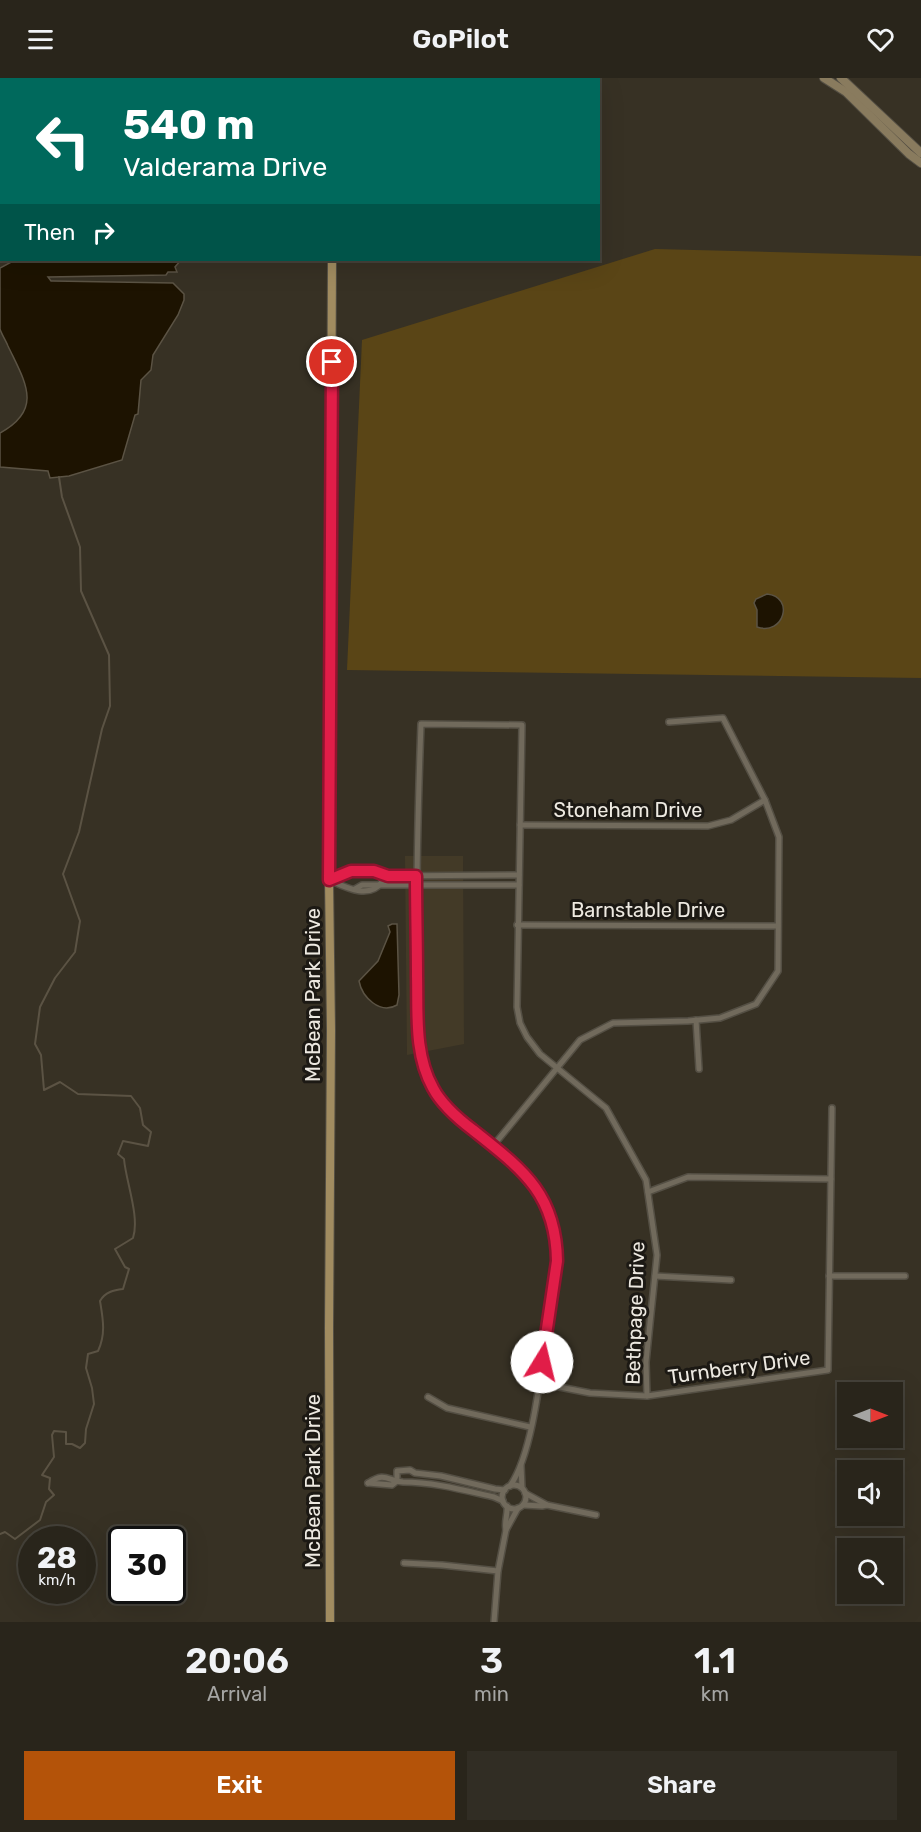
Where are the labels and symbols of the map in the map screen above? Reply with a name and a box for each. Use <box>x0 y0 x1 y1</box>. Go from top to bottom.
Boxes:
pin <box>306 336 357 387</box>
street label: Stoneham Drive <box>553 798 703 822</box>
street label: Barnstable Drive <box>571 898 725 922</box>
street label: McBean Park Drive <box>301 908 325 1082</box>
street label: Bethpage Drive <box>621 1241 649 1385</box>
position arrow <box>510 1330 574 1394</box>
street label: Turnberry Drive <box>666 1345 812 1389</box>
north arrow <box>837 1382 903 1448</box>
street label: McBean Park Drive <box>301 1394 325 1568</box>
speed limit sign: 30 <box>108 1526 186 1604</box>

